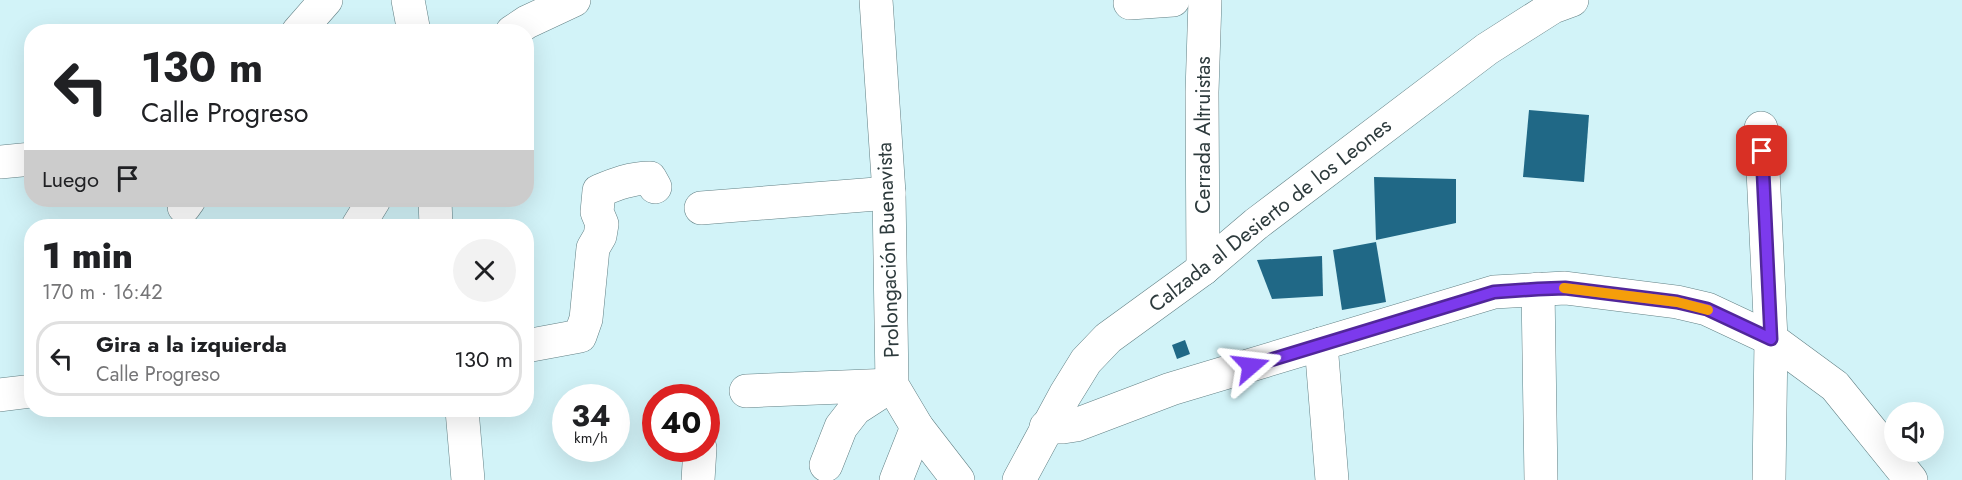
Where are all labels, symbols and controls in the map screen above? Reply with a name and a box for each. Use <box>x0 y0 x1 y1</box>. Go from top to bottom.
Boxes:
text: 130 m <box>141 37 263 98</box>
icon: left <box>42 48 120 126</box>
street label: Cerrada Altruistas <box>1188 56 1218 214</box>
text: Calle Progreso <box>141 93 309 132</box>
street label: Calzada al Desierto de los Leones <box>1142 111 1398 319</box>
pin <box>1736 125 1787 176</box>
icon: arrive <box>1745 134 1778 167</box>
street label: Prolongación Buenavista <box>869 142 907 358</box>
icon: arrive <box>111 162 144 195</box>
text: Luego <box>42 163 99 195</box>
text: 1 min <box>42 229 133 281</box>
button: close <box>453 239 516 302</box>
text: 170 m · 16:42 <box>42 278 163 307</box>
text: Gira a la izquierda <box>96 328 287 360</box>
position arrow <box>1219 334 1283 398</box>
icon: left <box>45 342 78 375</box>
text: 130 m <box>454 343 513 375</box>
text: Calle Progreso <box>96 360 220 389</box>
speed limit sign: 40 <box>642 384 720 462</box>
text: 34 <box>571 394 611 437</box>
map controls <box>1884 402 1944 462</box>
button: sound <box>1884 402 1944 462</box>
text: km/h <box>574 427 608 449</box>

